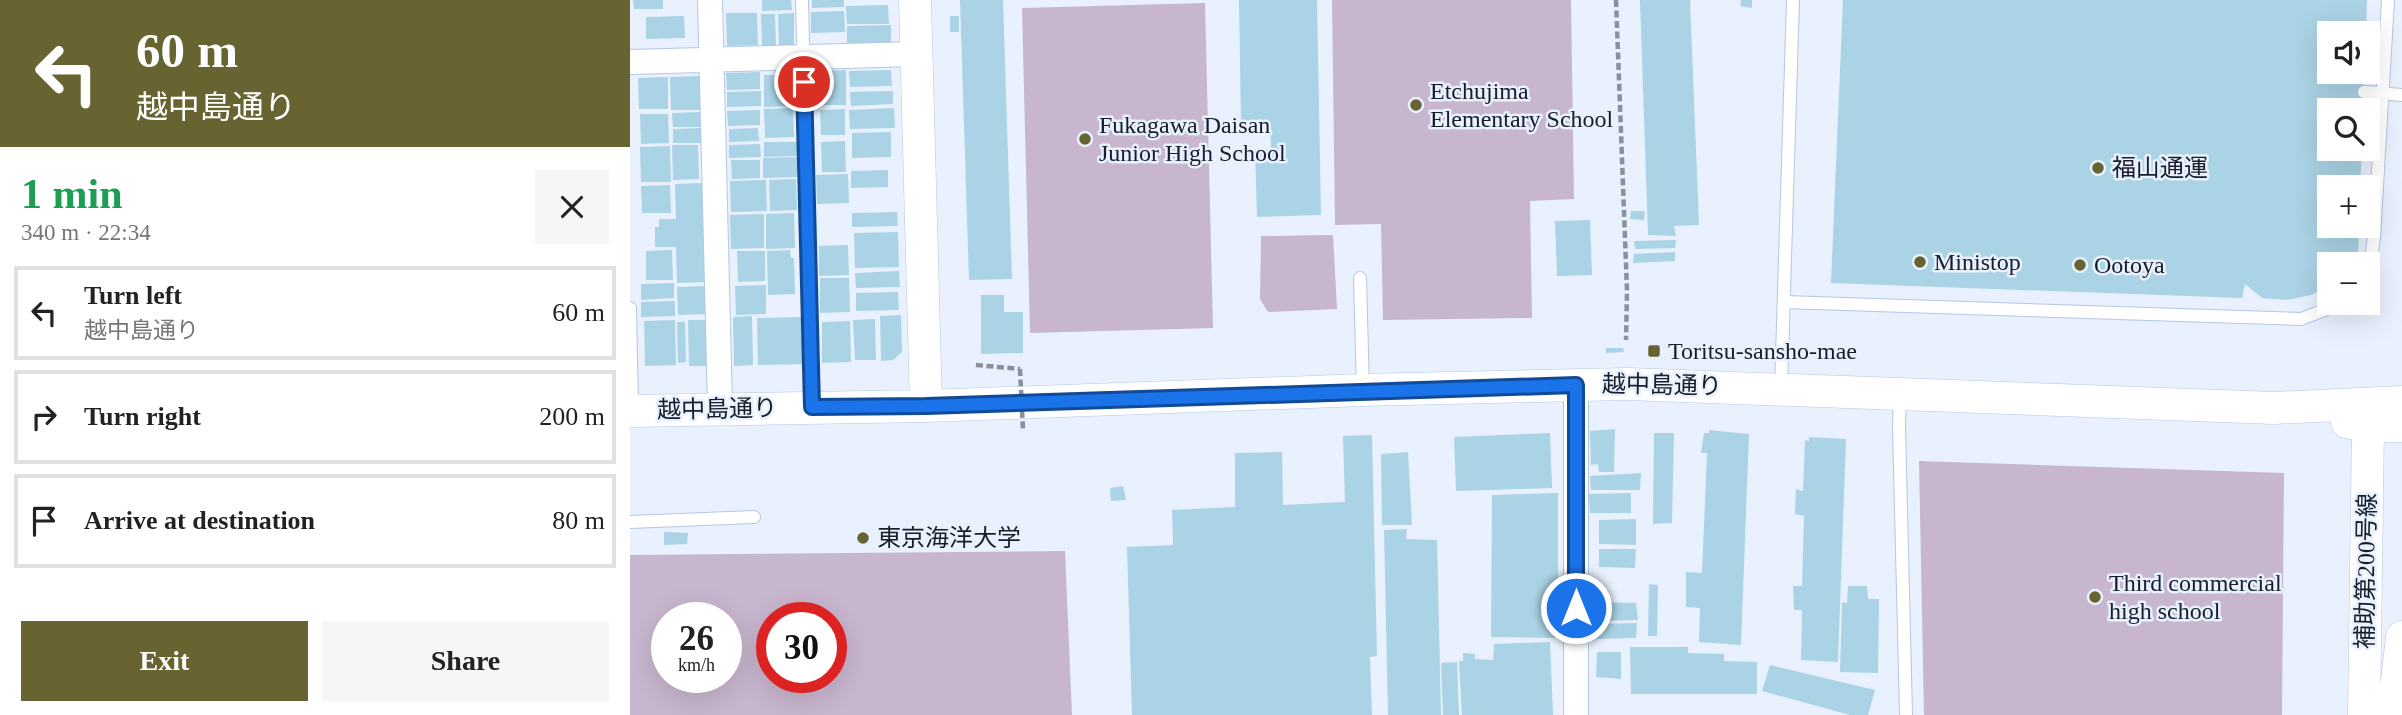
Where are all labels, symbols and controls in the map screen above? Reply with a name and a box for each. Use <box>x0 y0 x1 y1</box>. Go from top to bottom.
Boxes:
map controls <box>2317 21 2380 315</box>
button: sound <box>2317 21 2380 84</box>
text: 60 m <box>136 23 238 78</box>
icon: left <box>21 28 112 119</box>
pin <box>774 52 834 112</box>
icon: arrive <box>785 63 823 101</box>
place label: Etchujima Elementary School <box>1430 78 1614 132</box>
text: 越中島通り <box>136 89 296 125</box>
marker: Etchujima Elementary School <box>1408 97 1424 113</box>
button: search <box>2317 98 2380 161</box>
place label: Fukagawa Daisan Junior High School <box>1099 112 1286 166</box>
marker: Fukagawa Daisan Junior High School <box>1077 131 1093 147</box>
place label: 福山通運 <box>2112 155 2208 181</box>
marker: 福山通運 <box>2090 160 2106 176</box>
button: close <box>535 170 609 244</box>
text: 1 min <box>21 171 123 217</box>
button: + <box>2317 175 2380 238</box>
text: 340 m · 22:34 <box>21 220 151 245</box>
place label: Ministop <box>1934 249 2021 275</box>
place label: Ootoya <box>2094 252 2165 278</box>
button: − <box>2317 252 2380 315</box>
marker: Ministop <box>1912 254 1928 270</box>
marker: Ootoya <box>2072 257 2088 273</box>
text: Turn left <box>84 281 182 310</box>
icon: left <box>25 294 63 332</box>
text: 60 m <box>552 298 605 327</box>
text: 越中島通り <box>84 318 199 343</box>
place label: Toritsu-sansho-mae <box>1668 338 1857 364</box>
marker: Toritsu-sansho-mae <box>1646 343 1662 359</box>
street label: 越中島通り <box>1602 371 1722 399</box>
street label: 越中島通り <box>657 395 777 423</box>
icon: right <box>25 398 63 436</box>
text: Turn right <box>84 402 201 431</box>
text: 200 m <box>539 402 605 431</box>
street label: 補助第200号線 <box>2352 493 2380 649</box>
icon: arrive <box>25 502 63 540</box>
text: Arrive at destination <box>84 506 315 535</box>
text: 80 m <box>552 506 605 535</box>
place label: 東京海洋大学 <box>877 525 1021 551</box>
marker: 東京海洋大学 <box>855 530 871 546</box>
place label: Third commercial high school <box>2109 570 2282 624</box>
position arrow <box>1539 571 1613 645</box>
marker: Third commercial high school <box>2087 589 2103 605</box>
speed limit sign: 30 <box>756 602 847 693</box>
text: 26 <box>679 619 714 658</box>
button: Exit <box>21 621 308 701</box>
button: Share <box>322 621 609 701</box>
text: km/h <box>678 655 715 675</box>

